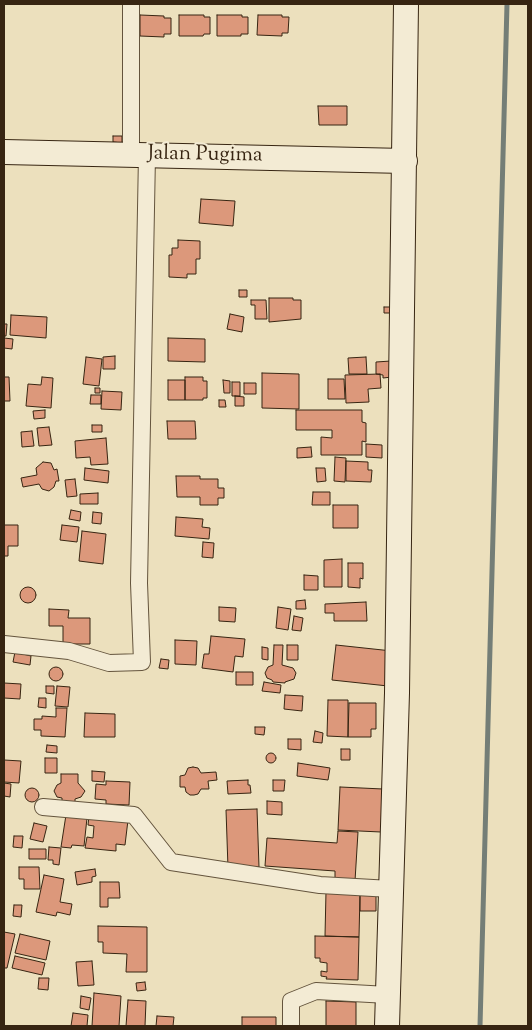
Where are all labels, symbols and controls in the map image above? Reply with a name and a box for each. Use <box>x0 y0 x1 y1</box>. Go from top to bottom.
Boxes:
street label: Jalan Pugima <box>147 142 263 170</box>

